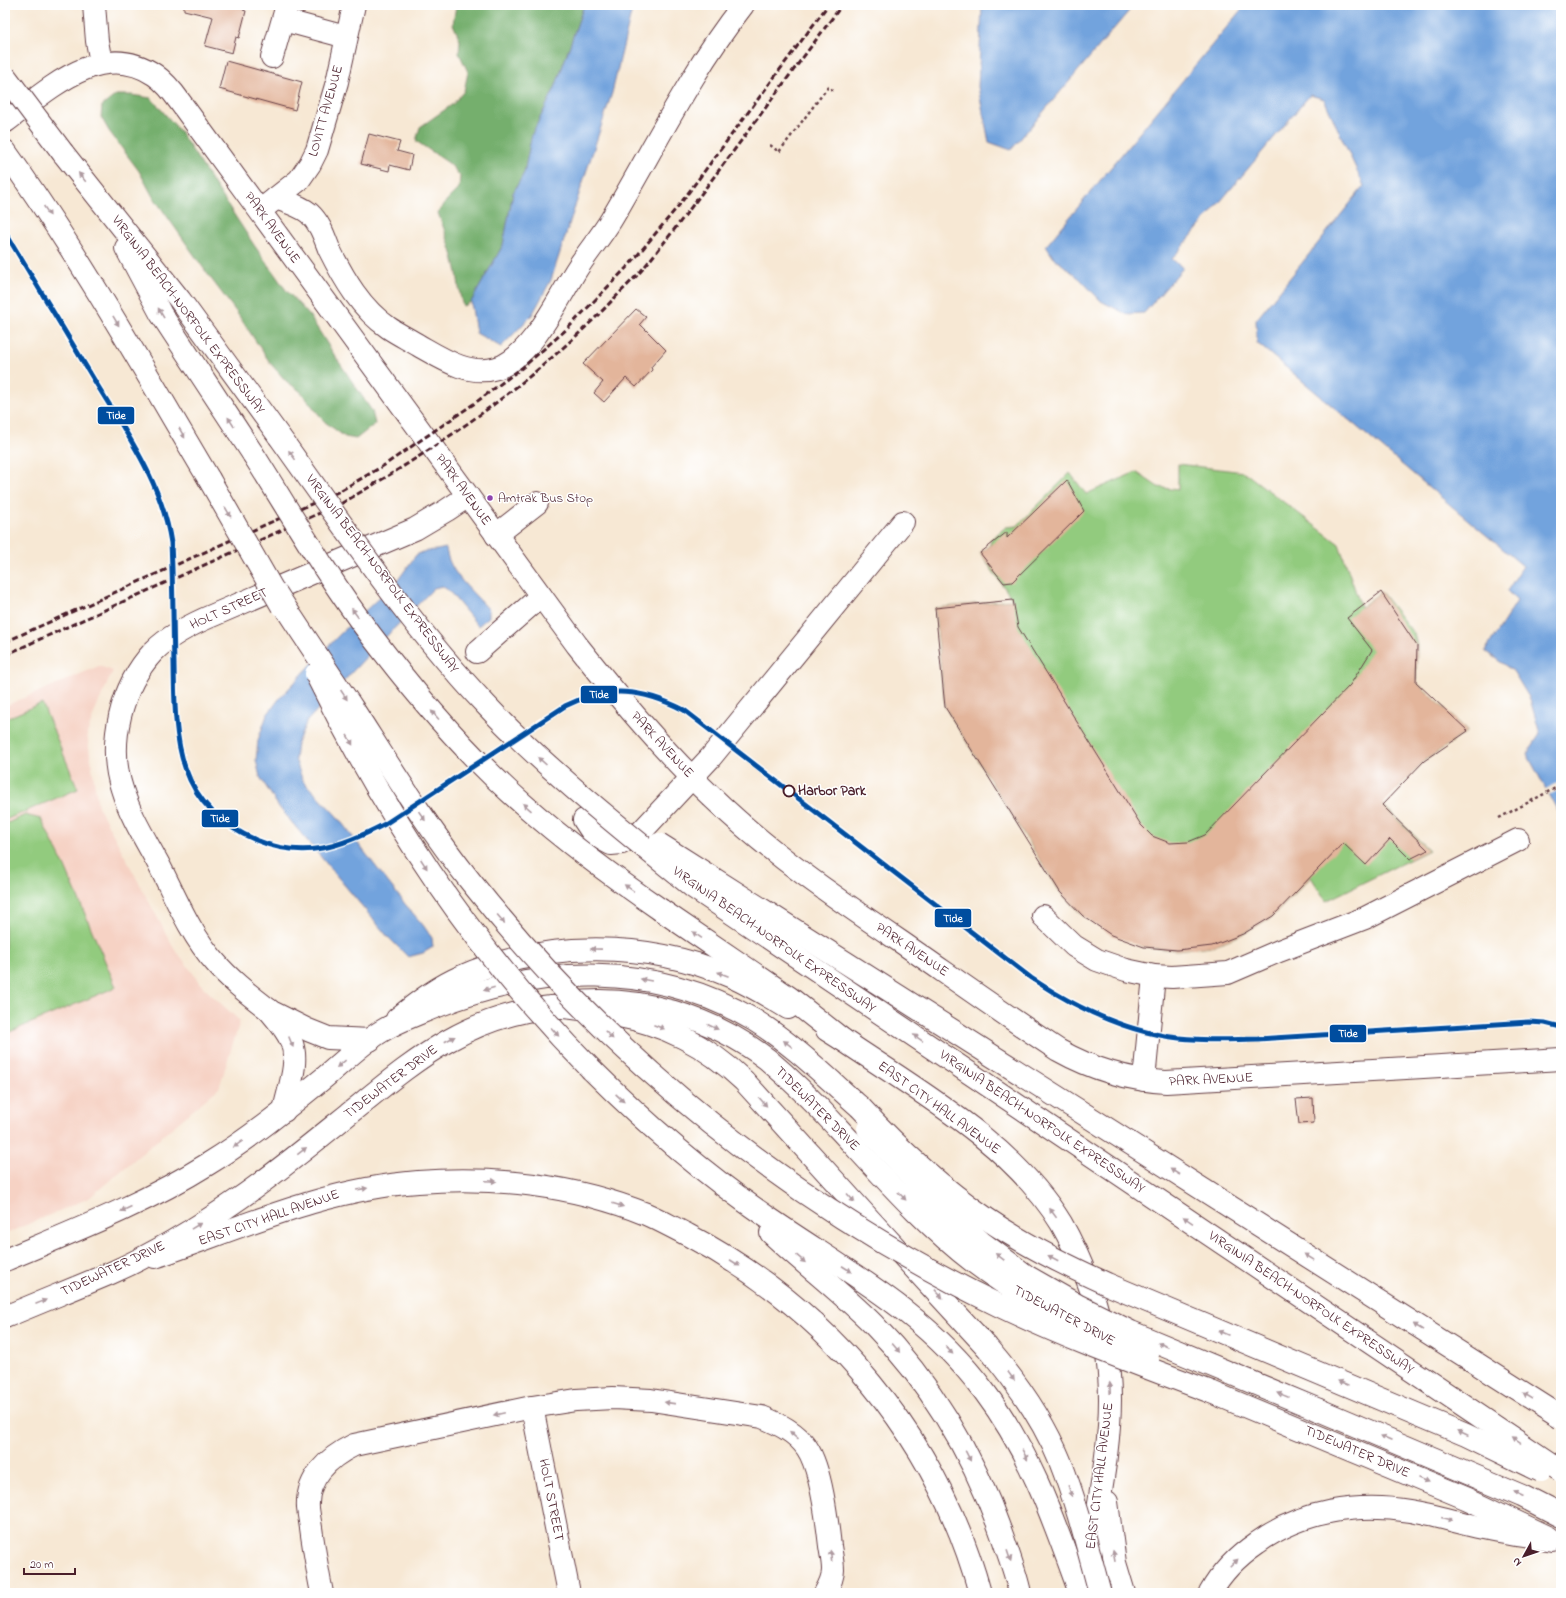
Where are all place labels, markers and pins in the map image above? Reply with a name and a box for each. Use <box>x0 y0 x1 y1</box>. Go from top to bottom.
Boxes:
place label: Amtrak Bus Stop <box>498 489 593 508</box>
marker: Amtrak Bus Stop <box>485 493 495 503</box>
place label: Harbor Park <box>798 781 867 802</box>
marker: Harbor Park <box>782 784 796 798</box>

